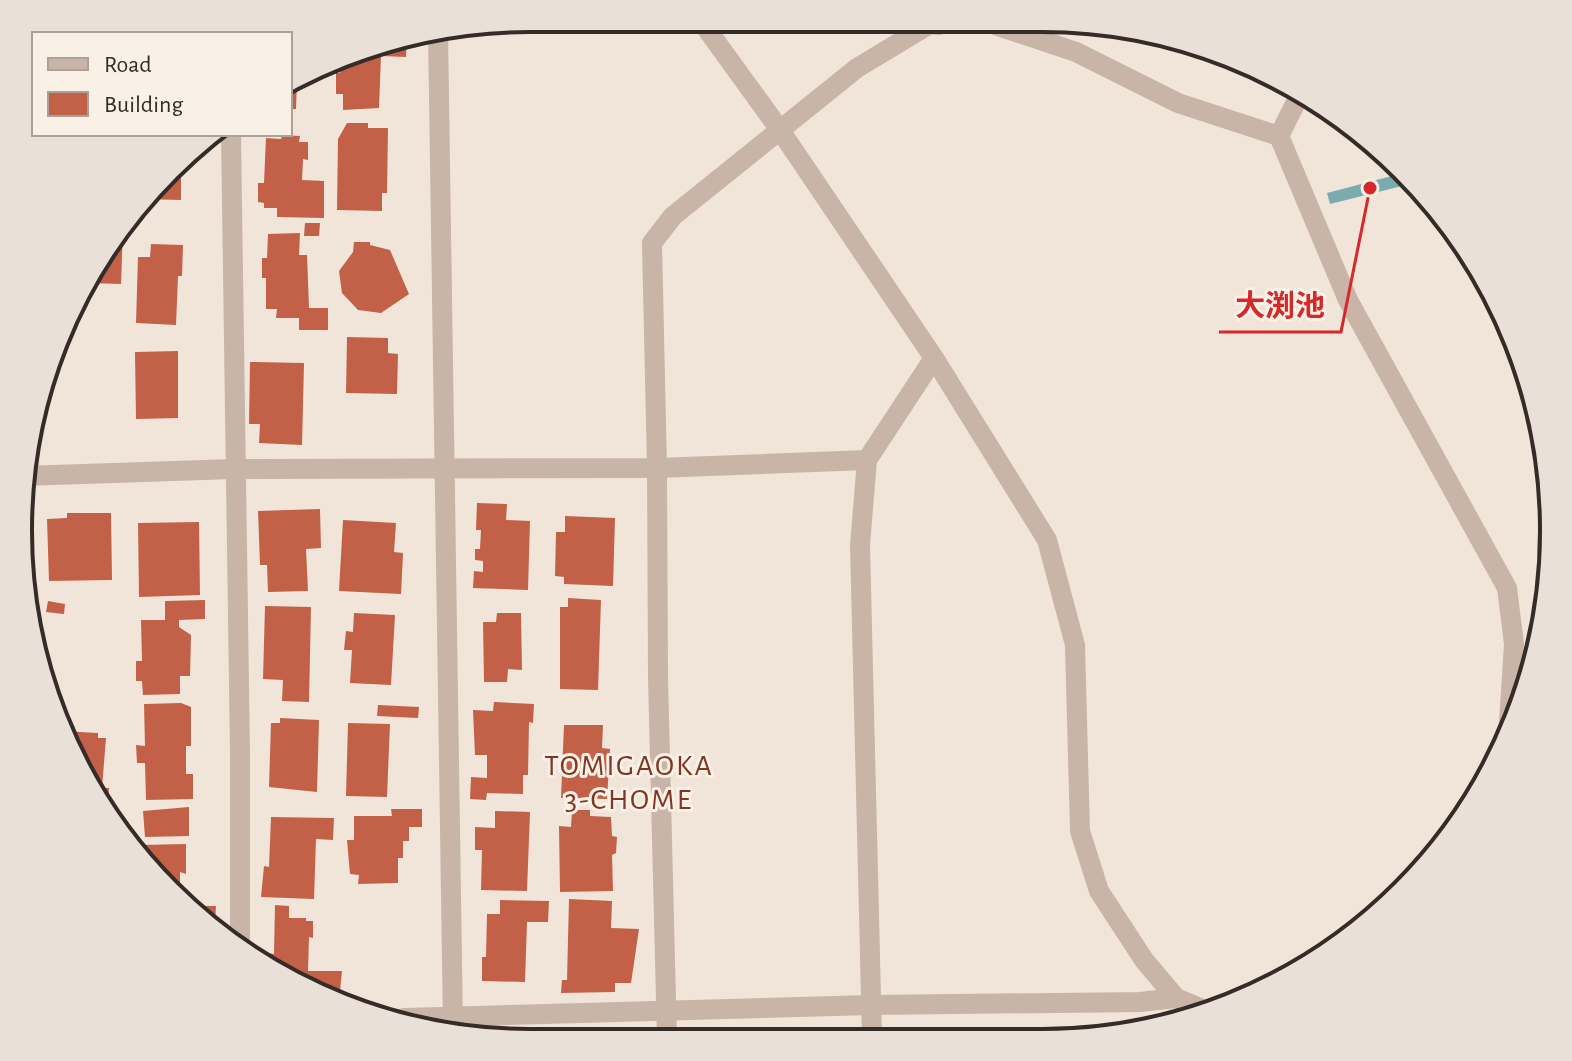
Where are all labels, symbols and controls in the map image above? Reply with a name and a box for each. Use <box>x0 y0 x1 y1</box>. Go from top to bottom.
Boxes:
legend <box>32 32 292 136</box>
text: Road <box>104 53 152 77</box>
text: Building <box>104 93 183 117</box>
callout: 大渕池 <box>1219 278 1341 332</box>
text: 大渕池 <box>1235 290 1325 322</box>
district label: TOMIGAOKA 3-CHOME <box>544 751 714 815</box>

